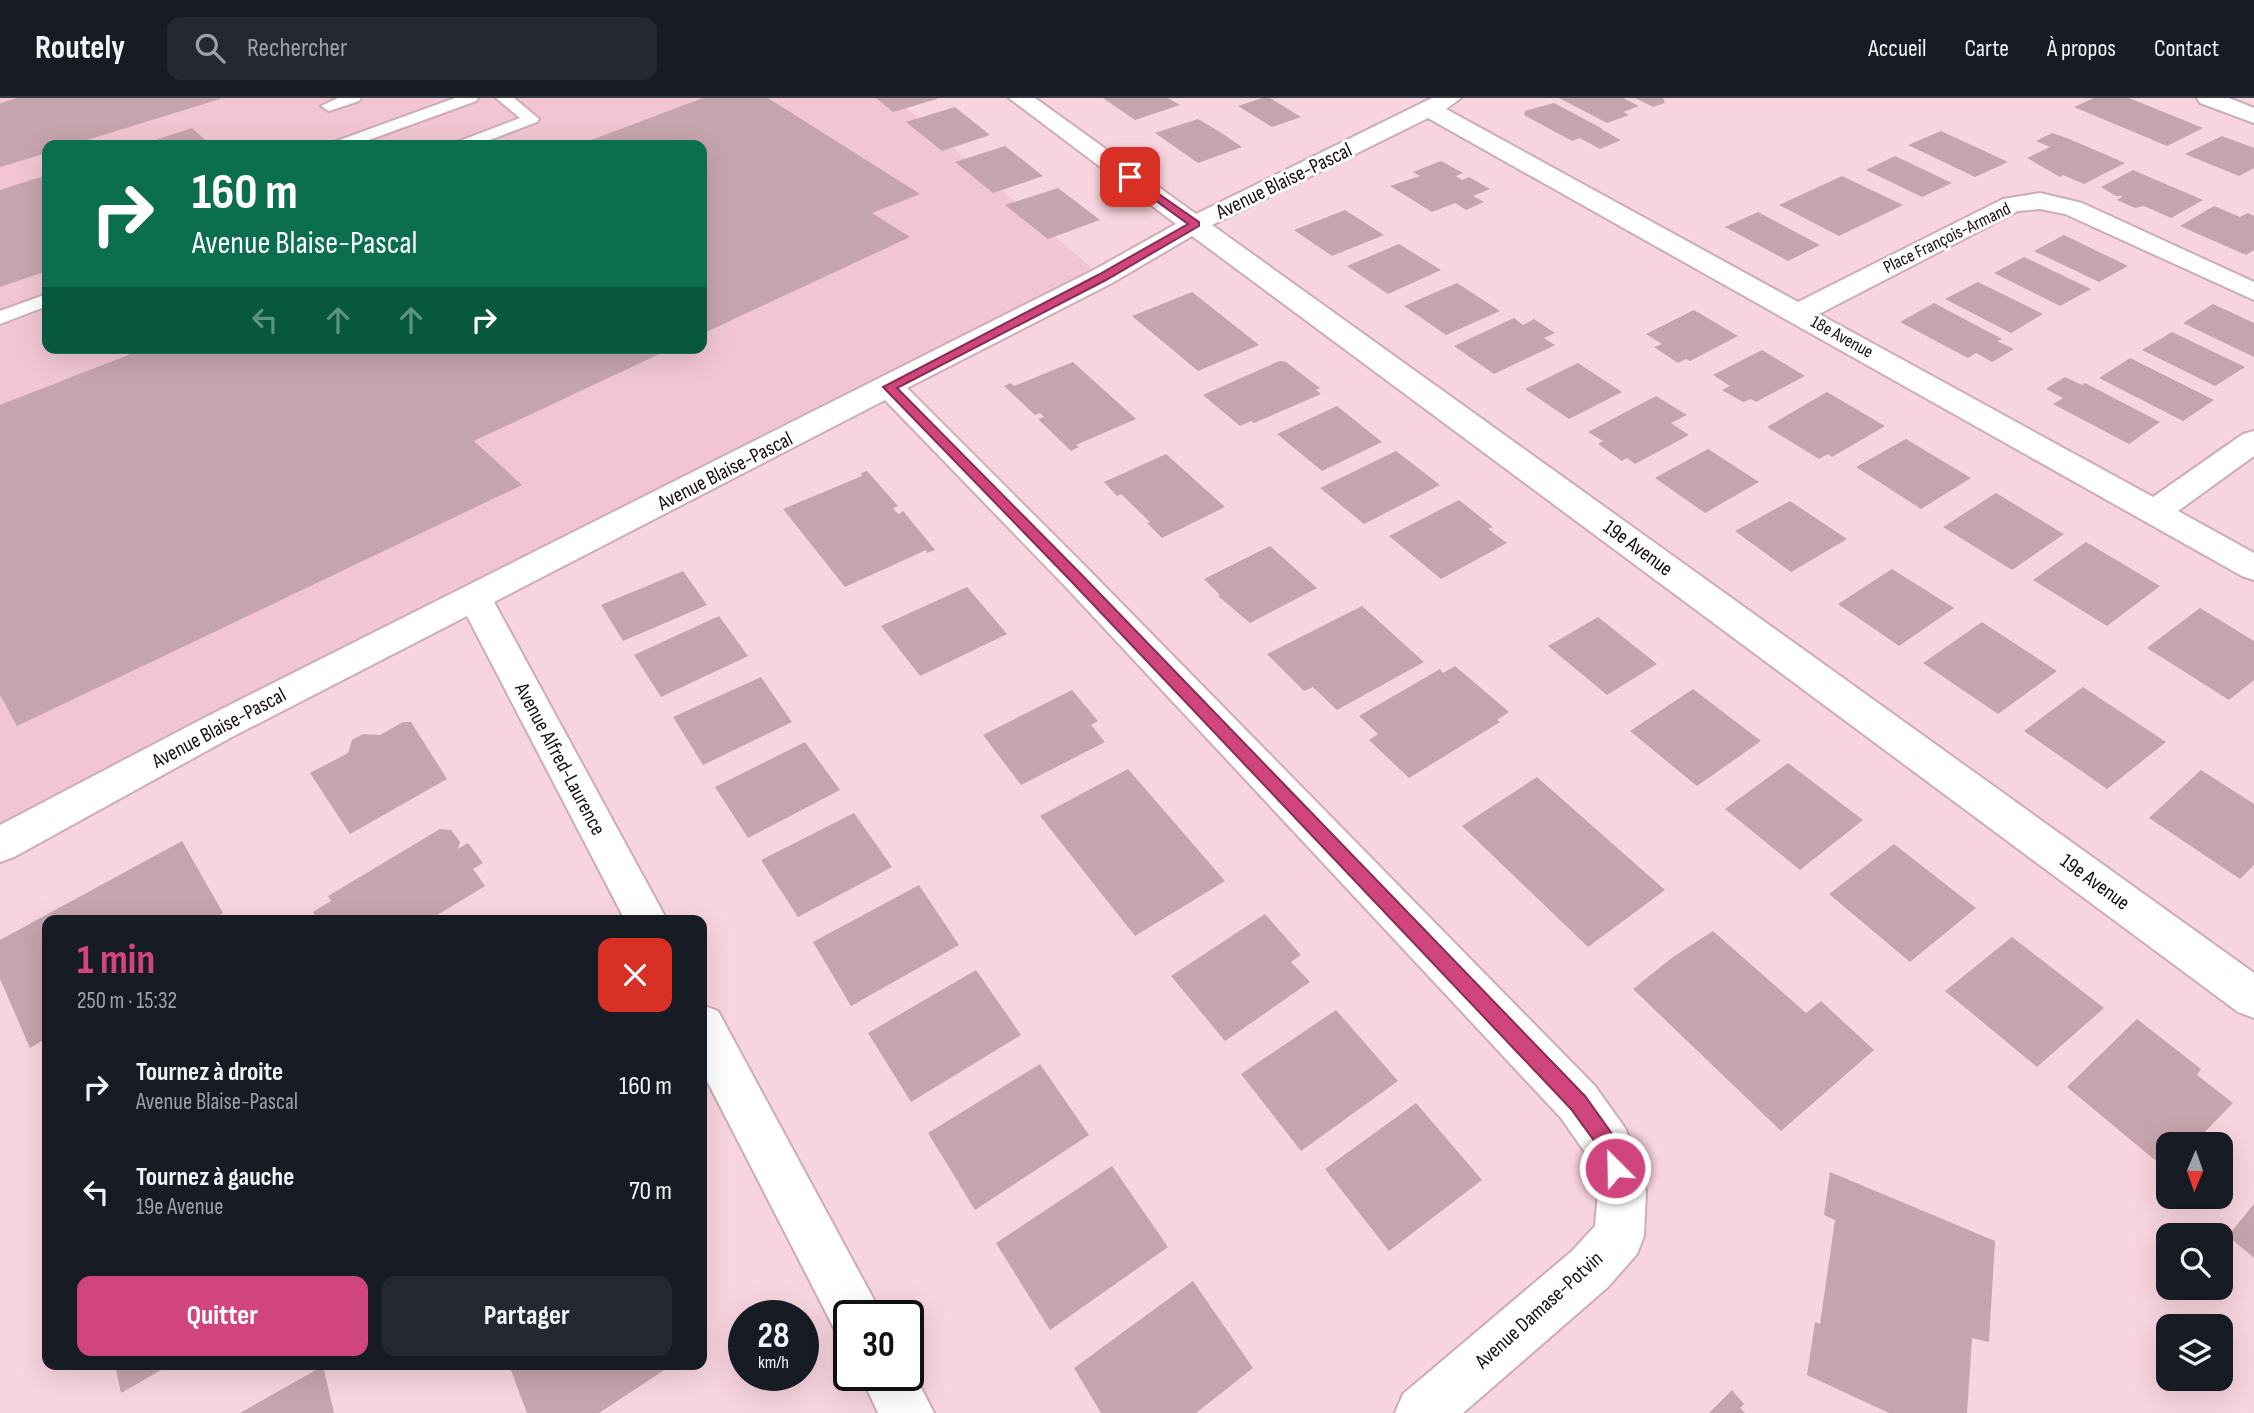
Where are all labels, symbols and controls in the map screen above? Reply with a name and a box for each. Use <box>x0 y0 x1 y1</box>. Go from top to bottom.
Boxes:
search box <box>167 17 657 80</box>
text: Routely <box>35 28 125 68</box>
icon: search <box>191 29 229 67</box>
text: Rechercher <box>247 33 348 64</box>
text: Accueil <box>1868 34 1927 63</box>
text: Carte <box>1965 34 2009 63</box>
text: À propos <box>2047 34 2116 63</box>
text: Contact <box>2154 34 2219 63</box>
street label: Avenue Blaise-Pascal <box>1211 137 1356 225</box>
pin <box>1100 147 1160 207</box>
icon: arrive <box>1111 158 1149 196</box>
text: 160 m <box>192 164 298 223</box>
icon: right <box>77 168 168 259</box>
street label: Place François-Armand <box>1880 198 2014 278</box>
text: Avenue Blaise-Pascal <box>192 224 417 263</box>
icon: left <box>246 301 284 339</box>
icon: ahead <box>319 301 357 339</box>
icon: ahead <box>392 301 430 339</box>
icon: right <box>465 301 503 339</box>
street label: 18e Avenue <box>1807 311 1877 363</box>
street label: Avenue Blaise-Pascal <box>653 426 797 516</box>
street label: 19e Avenue <box>1598 514 1678 582</box>
street label: Avenue Alfred-Laurence <box>509 678 611 840</box>
street label: Avenue Blaise-Pascal <box>147 682 290 774</box>
street label: 19e Avenue <box>2055 848 2135 916</box>
text: 1 min <box>77 935 155 986</box>
button: close <box>598 938 672 1012</box>
text: 250 m · 15:32 <box>77 987 177 1015</box>
text: Tournez à droite <box>136 1057 283 1088</box>
icon: right <box>77 1068 115 1106</box>
text: 160 m <box>619 1071 672 1102</box>
text: Avenue Blaise-Pascal <box>136 1088 298 1116</box>
position arrow <box>1578 1131 1652 1205</box>
north arrow <box>2156 1132 2233 1209</box>
map controls <box>2156 1132 2233 1391</box>
text: Tournez à gauche <box>136 1162 294 1193</box>
icon: left <box>77 1173 115 1211</box>
text: 70 m <box>629 1176 672 1207</box>
text: 19e Avenue <box>136 1193 223 1221</box>
button: search <box>2156 1223 2233 1300</box>
street label: Avenue Damase-Potvin <box>1469 1246 1608 1375</box>
button: Quitter <box>77 1276 368 1356</box>
button: Partager <box>382 1276 672 1356</box>
speed limit sign: 30 <box>833 1300 924 1391</box>
button: layers <box>2156 1314 2233 1391</box>
text: 28 <box>758 1315 789 1358</box>
text: km/h <box>758 1352 789 1373</box>

